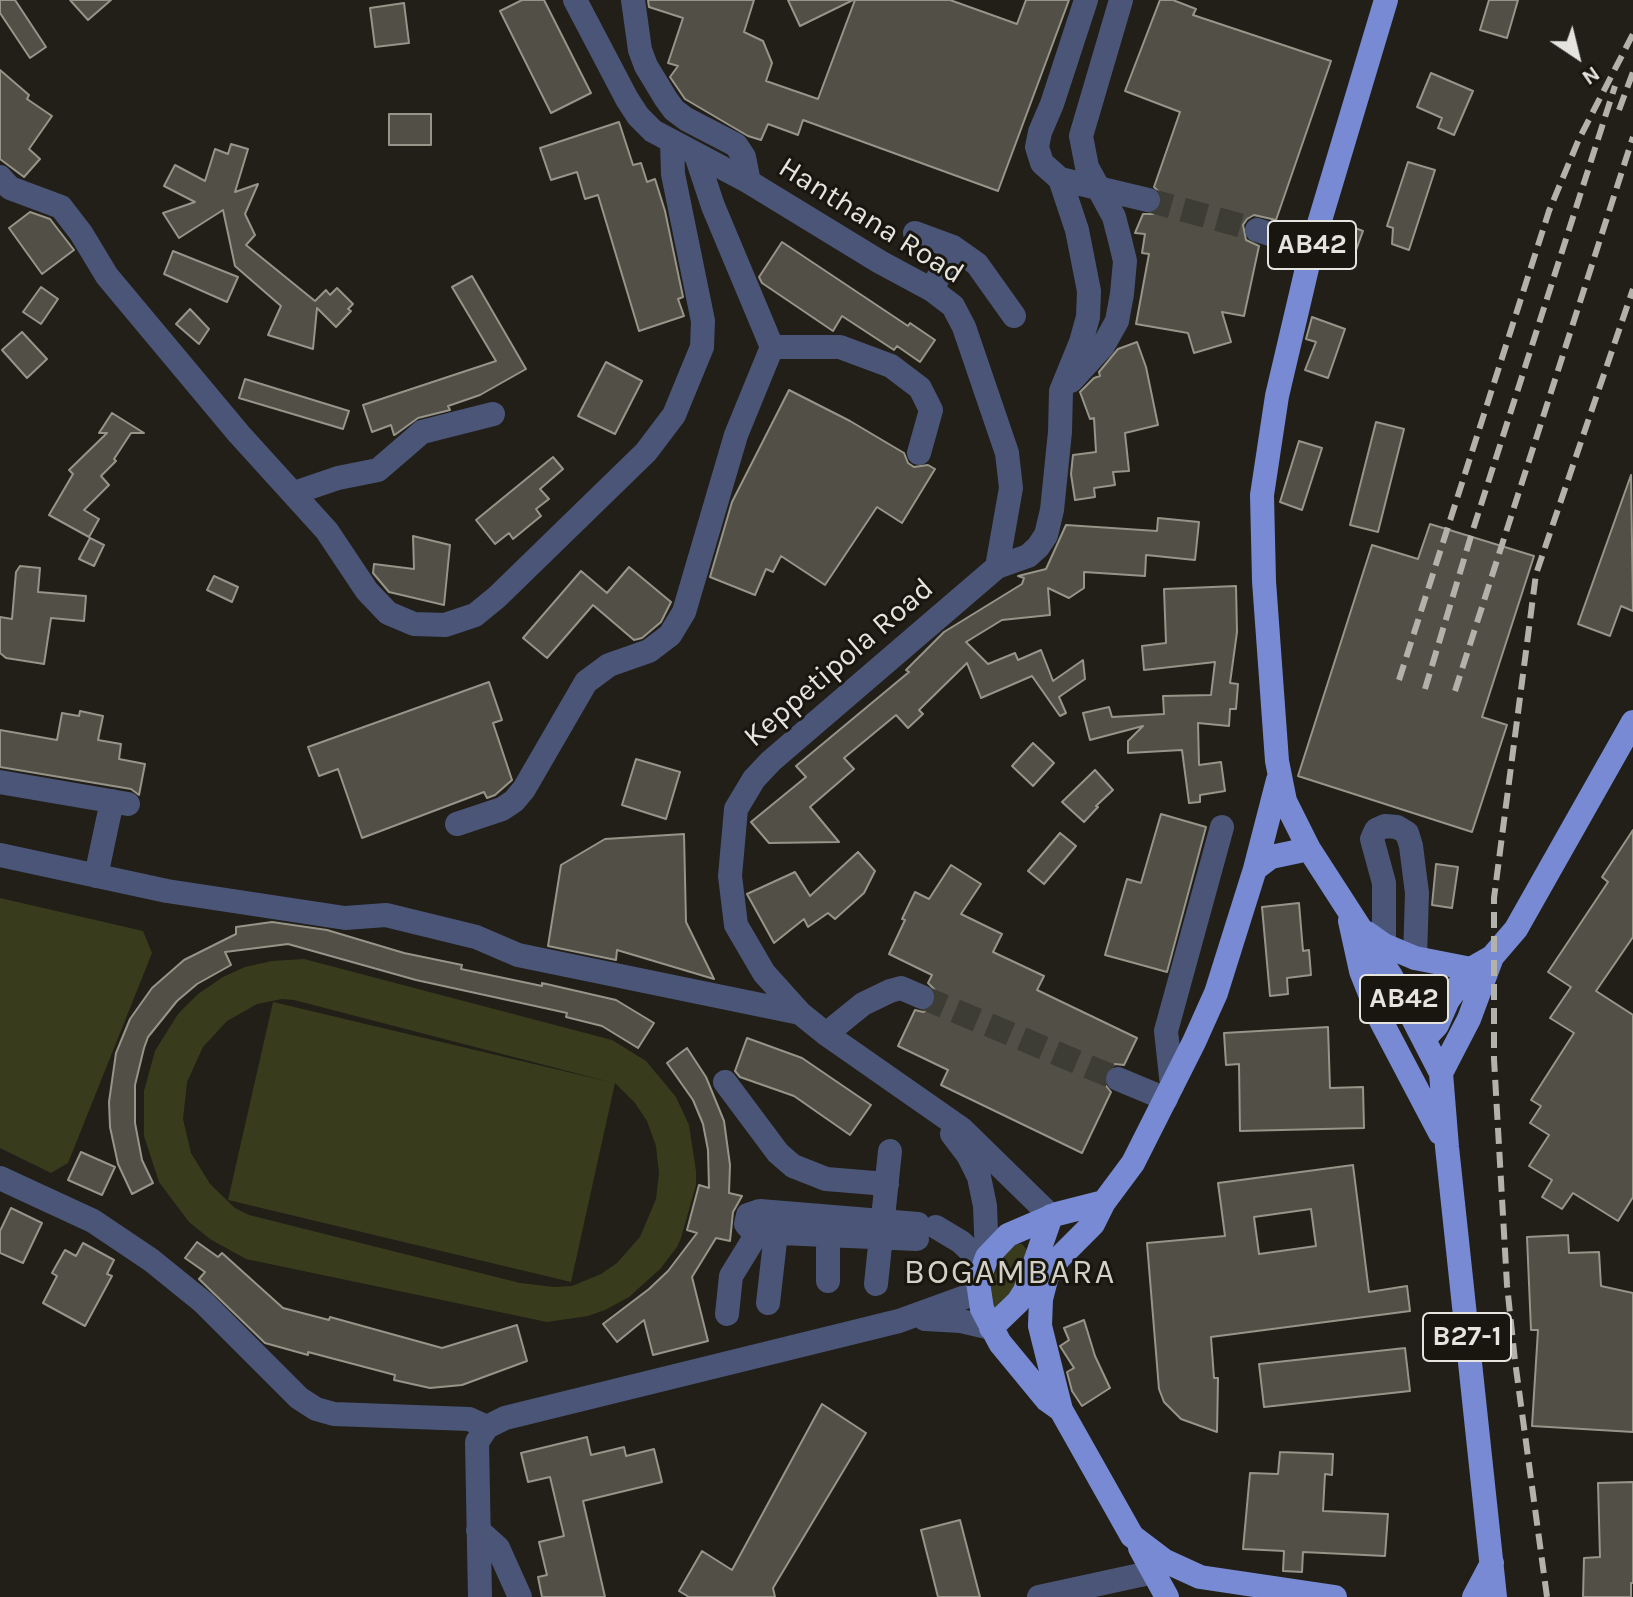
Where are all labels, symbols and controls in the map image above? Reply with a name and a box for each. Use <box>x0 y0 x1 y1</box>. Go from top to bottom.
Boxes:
north arrow <box>1537 16 1617 96</box>
text: N <box>1577 60 1605 91</box>
street label: Hanthana Road <box>772 150 970 292</box>
road number: AB42 <box>1268 221 1356 269</box>
street label: Keppetipola Road <box>737 571 941 755</box>
road number: AB42 <box>1360 975 1448 1023</box>
district label: BOGAMBARA <box>904 1253 1116 1293</box>
road number: B27-1 <box>1423 1313 1511 1361</box>

